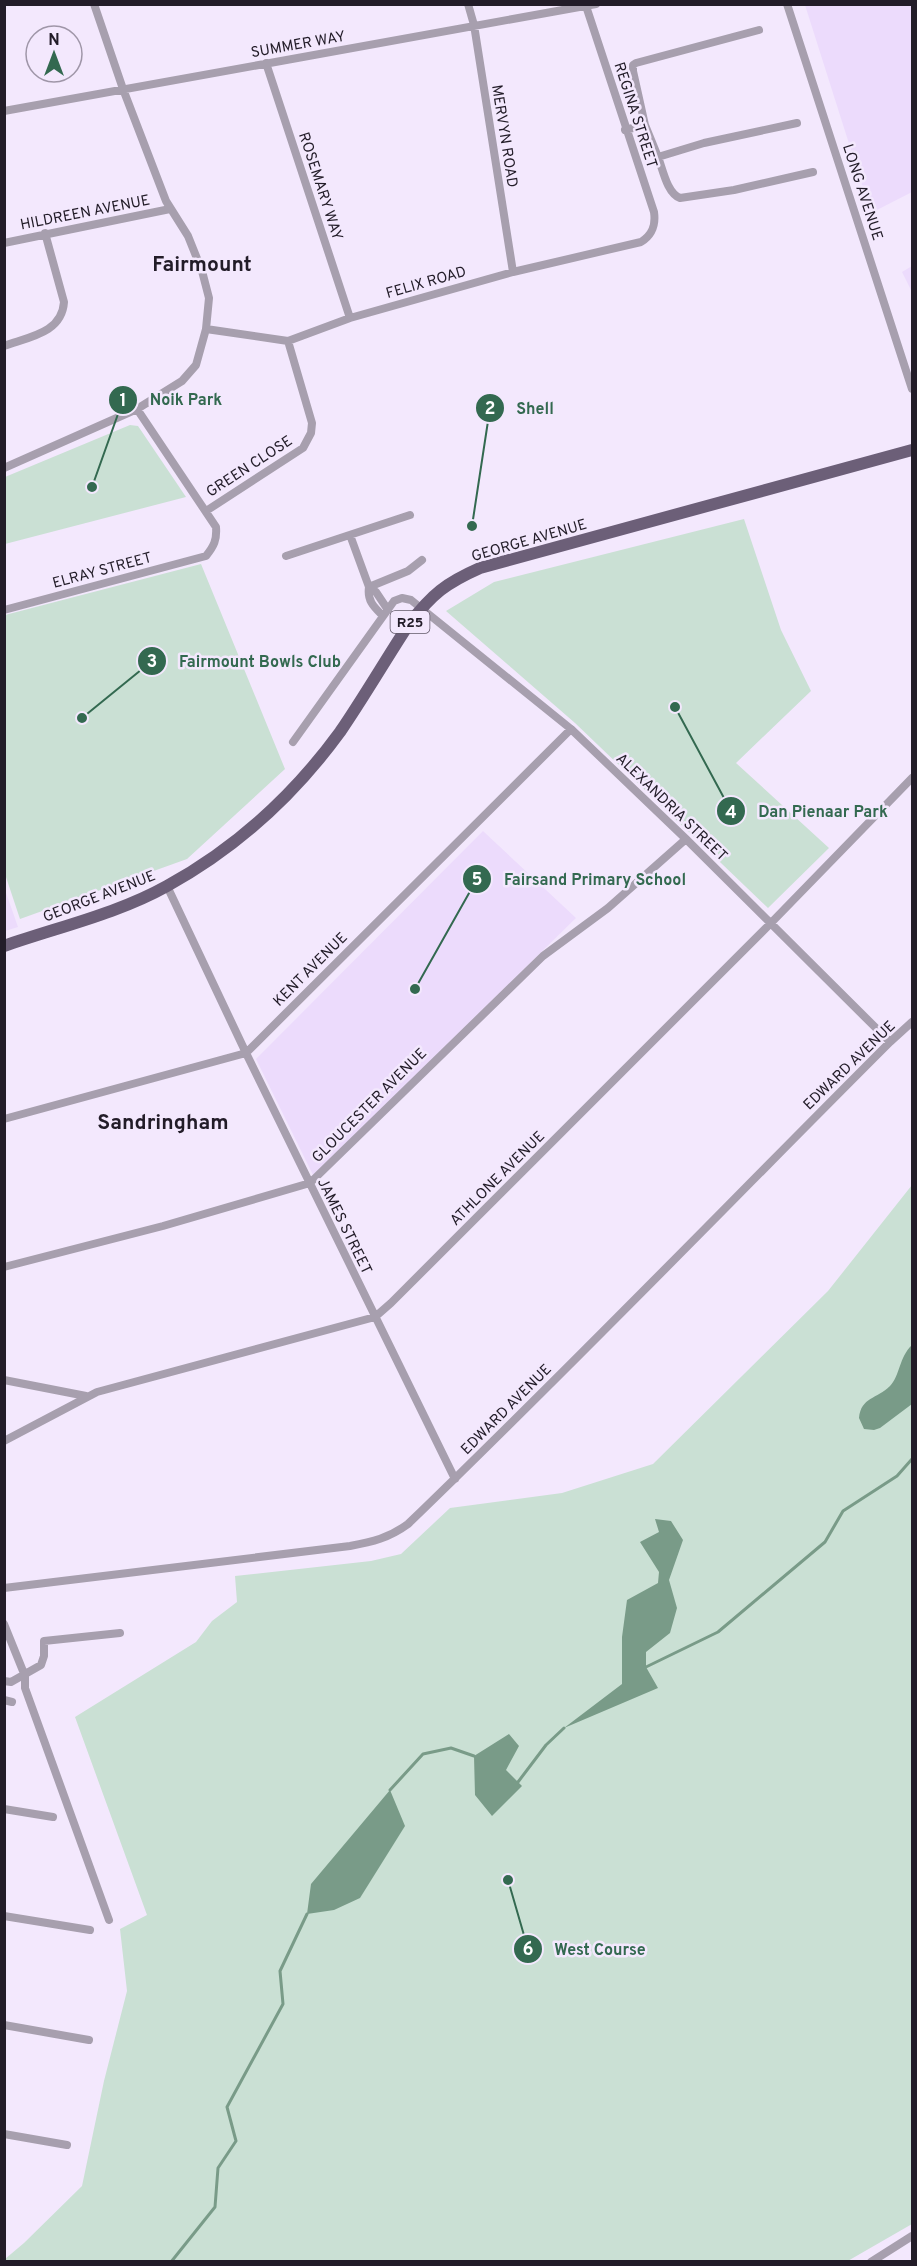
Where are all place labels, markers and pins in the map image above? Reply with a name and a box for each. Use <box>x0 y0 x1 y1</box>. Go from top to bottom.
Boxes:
callout: Noik Park <box>108 383 235 417</box>
callout: Shell <box>475 391 566 425</box>
callout: Fairmount Bowls Club <box>137 644 353 678</box>
callout: Dan Pienaar Park <box>716 794 900 828</box>
callout: Fairsand Primary School <box>462 862 698 896</box>
callout: West Course <box>513 1932 658 1966</box>

